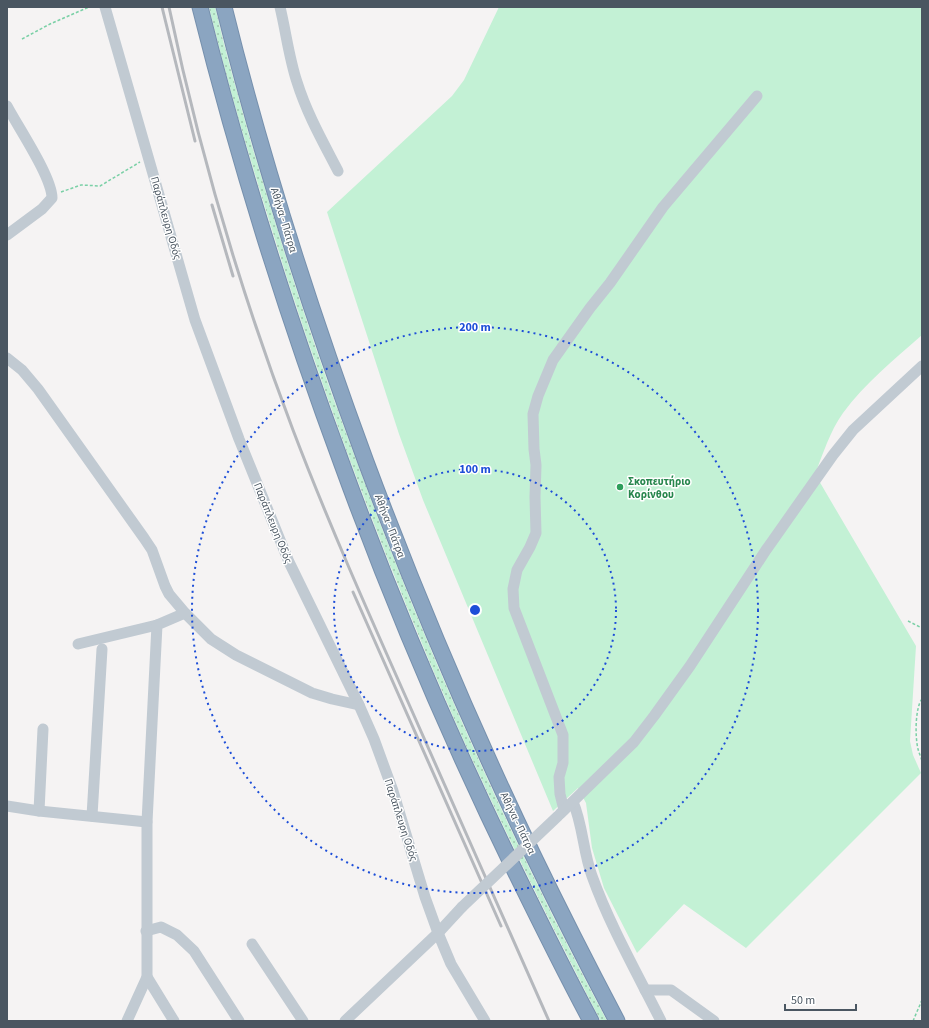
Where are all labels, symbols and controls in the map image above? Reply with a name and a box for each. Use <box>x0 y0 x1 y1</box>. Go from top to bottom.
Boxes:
street label: Παράπλευρη Οδός <box>147 175 185 262</box>
street label: Αθήνα - Πάτρα <box>267 186 301 254</box>
text: 200 m <box>459 319 491 336</box>
text: 100 m <box>459 461 491 478</box>
place label: Σκοπευτήριο Κορίνθου <box>628 474 691 502</box>
street label: Παράπλευρη Οδός <box>250 480 296 566</box>
marker: Σκοπευτήριο Κορίνθου <box>615 482 625 492</box>
street label: Αθήνα - Πάτρα <box>371 492 409 560</box>
centre of rings <box>468 603 482 617</box>
street label: Παράπλευρη Οδός <box>381 777 421 863</box>
street label: Αθήνα - Πάτρα <box>497 790 539 856</box>
scale bar <box>785 986 856 1012</box>
text: 50 m <box>791 992 815 1009</box>

